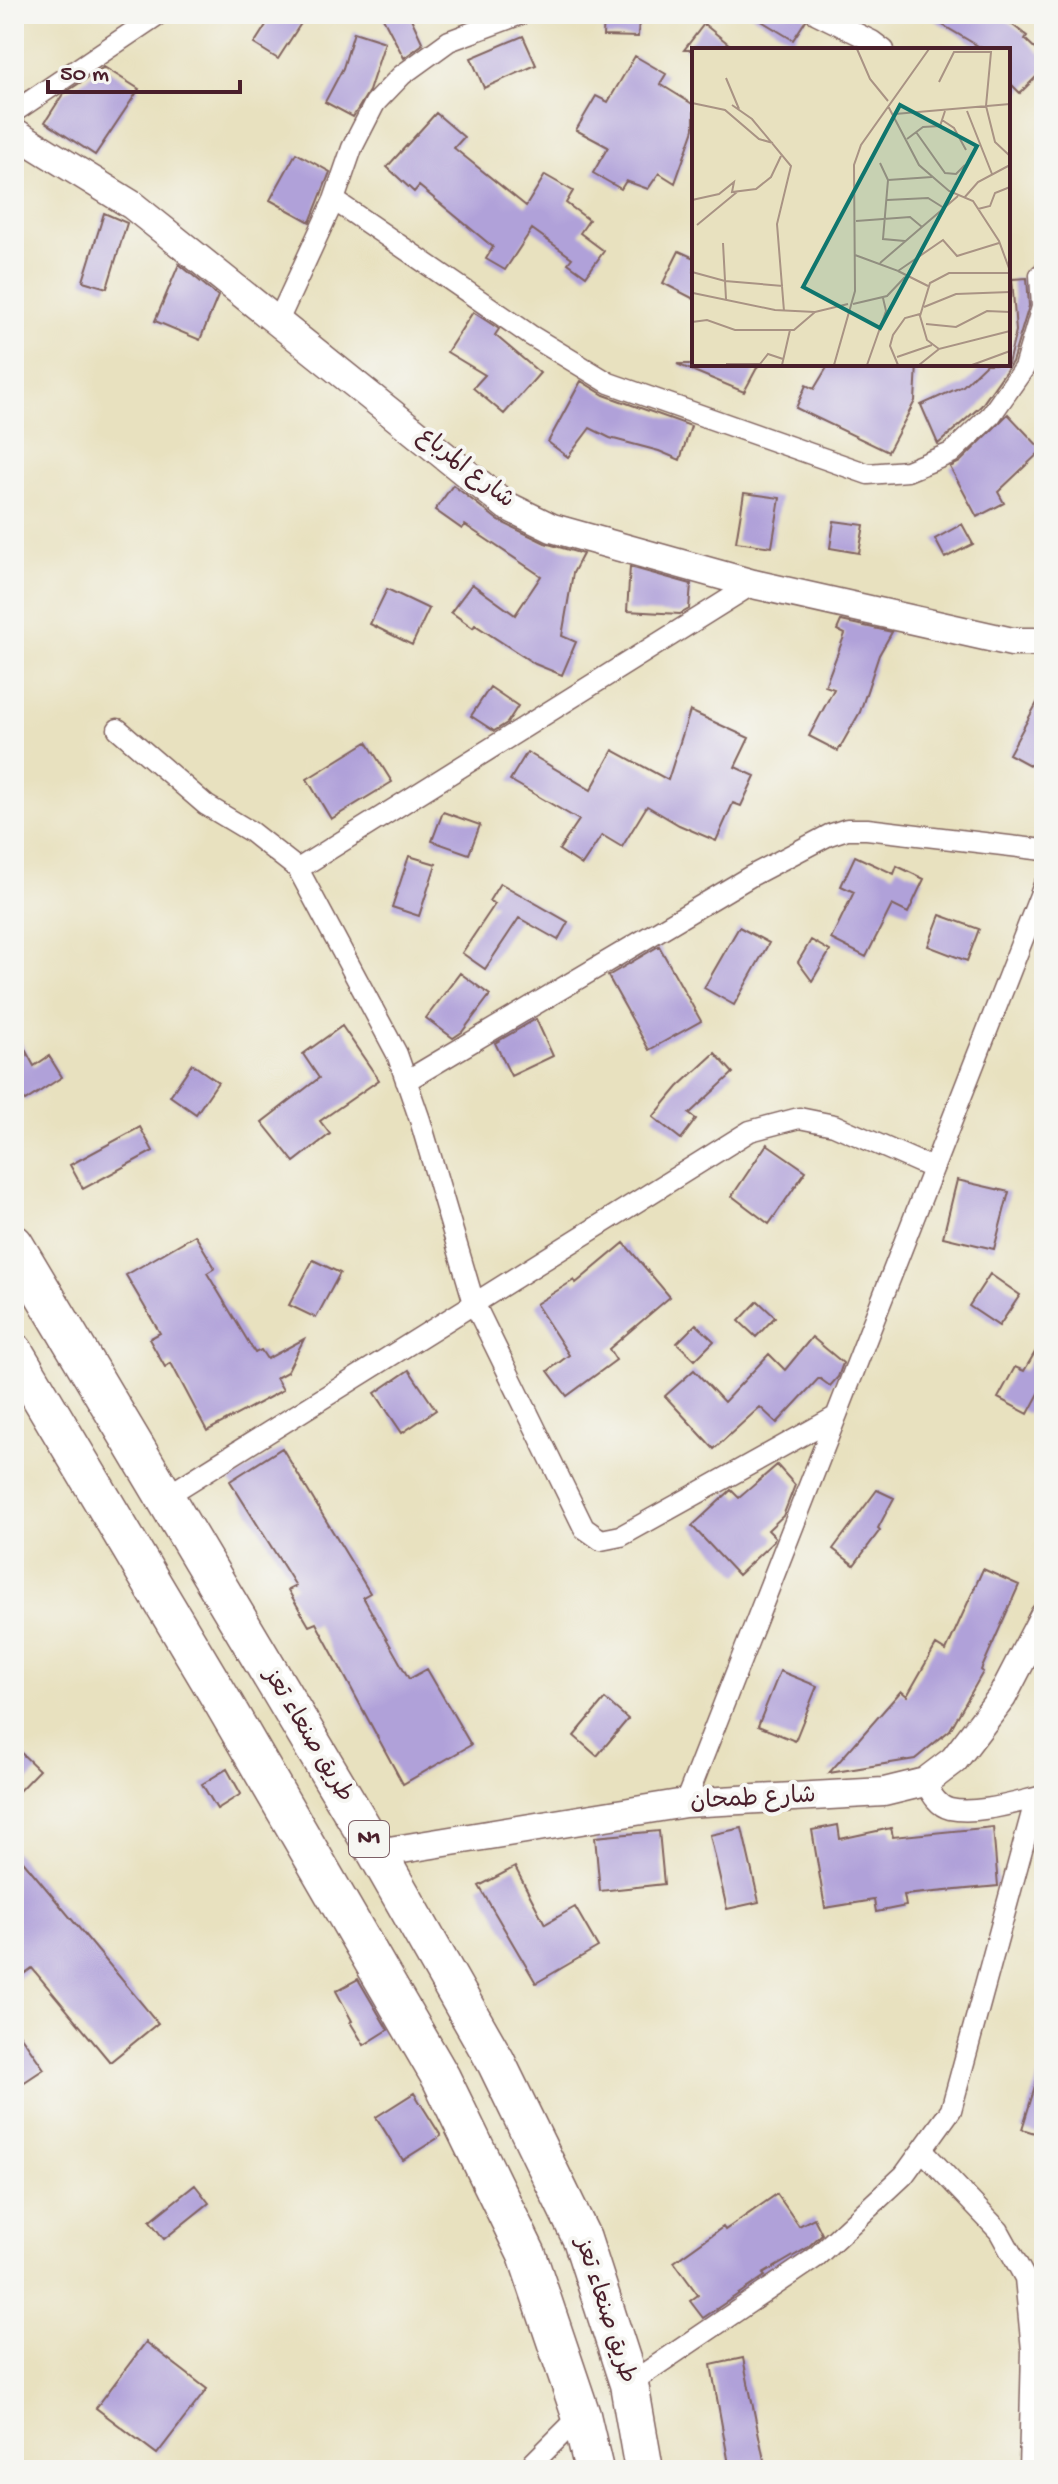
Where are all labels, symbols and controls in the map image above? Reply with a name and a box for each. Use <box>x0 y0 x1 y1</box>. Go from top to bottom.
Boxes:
scale bar <box>48 44 240 94</box>
inset map <box>692 48 1010 366</box>
text: 50 m <box>60 61 109 90</box>
street label: شارع المرباع <box>411 422 519 516</box>
street label: طريق صنعاء تعز <box>255 1662 358 1808</box>
street label: شارع طمحان <box>689 1782 817 1818</box>
road number: N1 <box>349 1821 389 1857</box>
street label: طريق صنعاء تعز <box>566 2233 641 2387</box>

